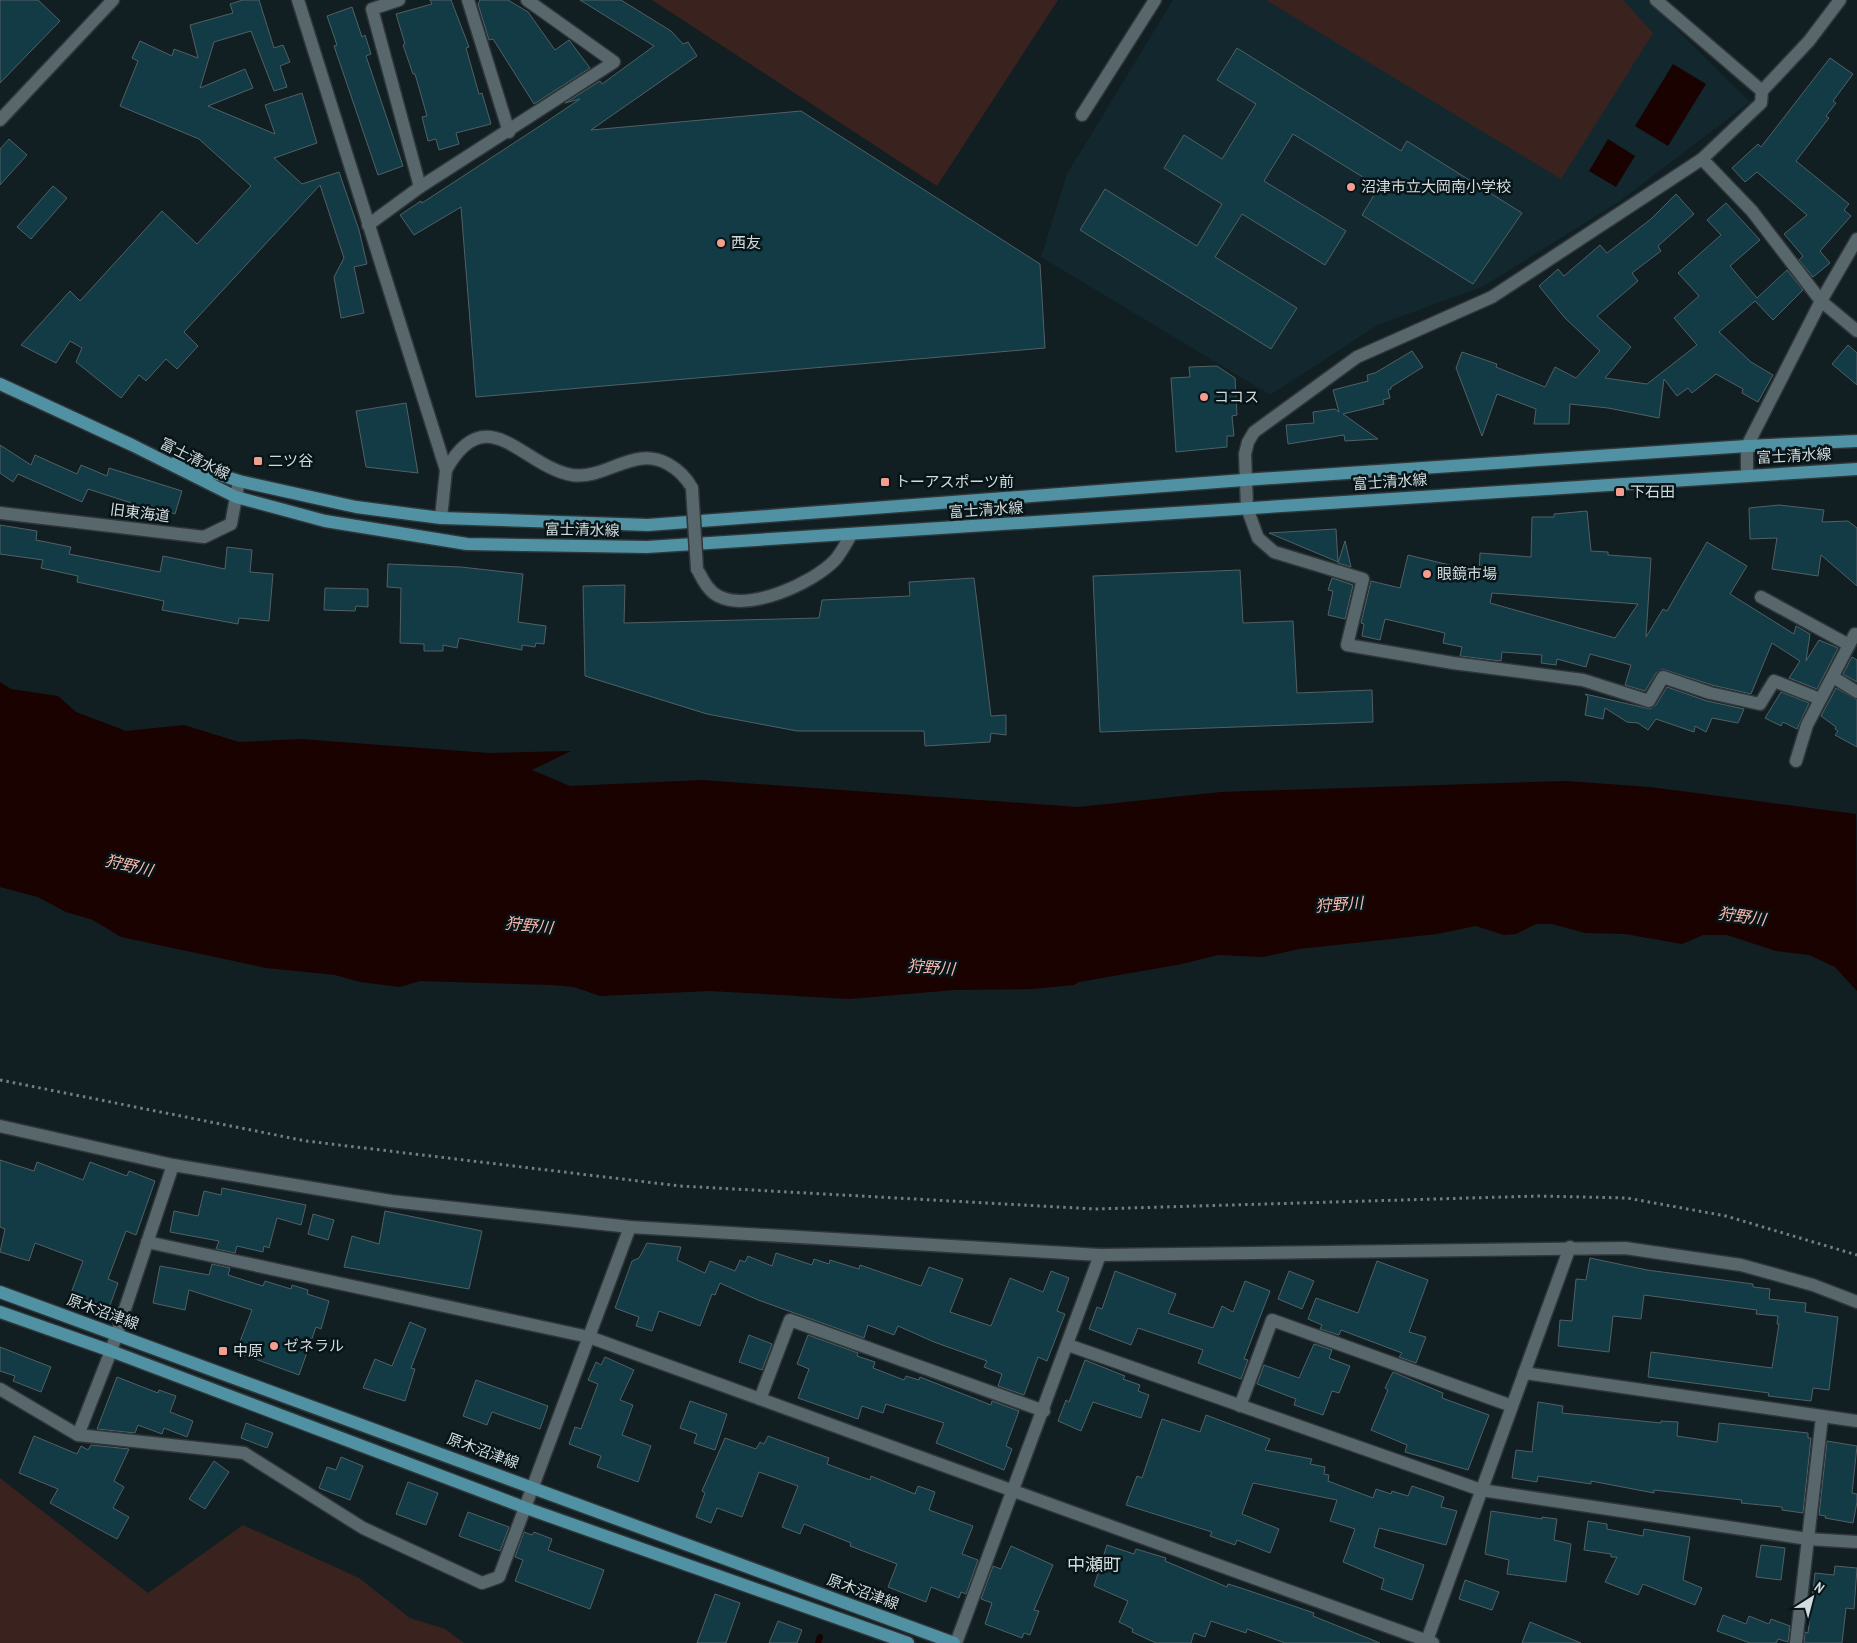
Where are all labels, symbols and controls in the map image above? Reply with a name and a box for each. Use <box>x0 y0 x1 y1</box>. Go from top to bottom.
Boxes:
place label: 沼津市立大岡南小学校 <box>1361 176 1511 197</box>
marker: 沼津市立大岡南小学校 <box>1345 181 1357 193</box>
place label: 西友 <box>731 232 761 253</box>
marker: 西友 <box>715 237 727 249</box>
place label: ココス <box>1214 386 1259 407</box>
marker: ココス <box>1198 391 1210 403</box>
street label: 富士清水線 <box>157 433 234 484</box>
street label: 富士清水線 <box>1756 443 1832 468</box>
place label: 二ツ谷 <box>268 450 313 471</box>
marker: 二ツ谷 <box>252 455 264 467</box>
street label: 富士清水線 <box>1352 468 1428 495</box>
place label: トーアスポーツ前 <box>895 471 1014 492</box>
marker: トーアスポーツ前 <box>879 476 891 488</box>
place label: 下石田 <box>1630 481 1675 502</box>
marker: 下石田 <box>1614 486 1626 498</box>
street label: 富士清水線 <box>948 496 1024 523</box>
street label: 旧東海道 <box>109 498 171 527</box>
street label: 富士清水線 <box>544 518 620 541</box>
place label: 眼鏡市場 <box>1437 563 1497 584</box>
marker: 眼鏡市場 <box>1421 568 1433 580</box>
water label: 狩野川 <box>103 849 157 882</box>
water label: 狩野川 <box>1314 891 1366 917</box>
water label: 狩野川 <box>1717 902 1769 931</box>
water label: 狩野川 <box>504 912 556 939</box>
water label: 狩野川 <box>906 954 958 980</box>
street label: 原木沼津線 <box>64 1289 142 1334</box>
place label: ゼネラル <box>284 1335 344 1356</box>
place label: 中原 <box>233 1340 263 1361</box>
marker: ゼネラル <box>268 1340 280 1352</box>
marker: 中原 <box>217 1345 229 1357</box>
street label: 原木沼津線 <box>444 1428 522 1473</box>
district label: 中瀬町 <box>1067 1552 1121 1577</box>
street label: 原木沼津線 <box>824 1569 902 1614</box>
north arrow <box>1787 1573 1837 1623</box>
text: N <box>1811 1578 1828 1597</box>

